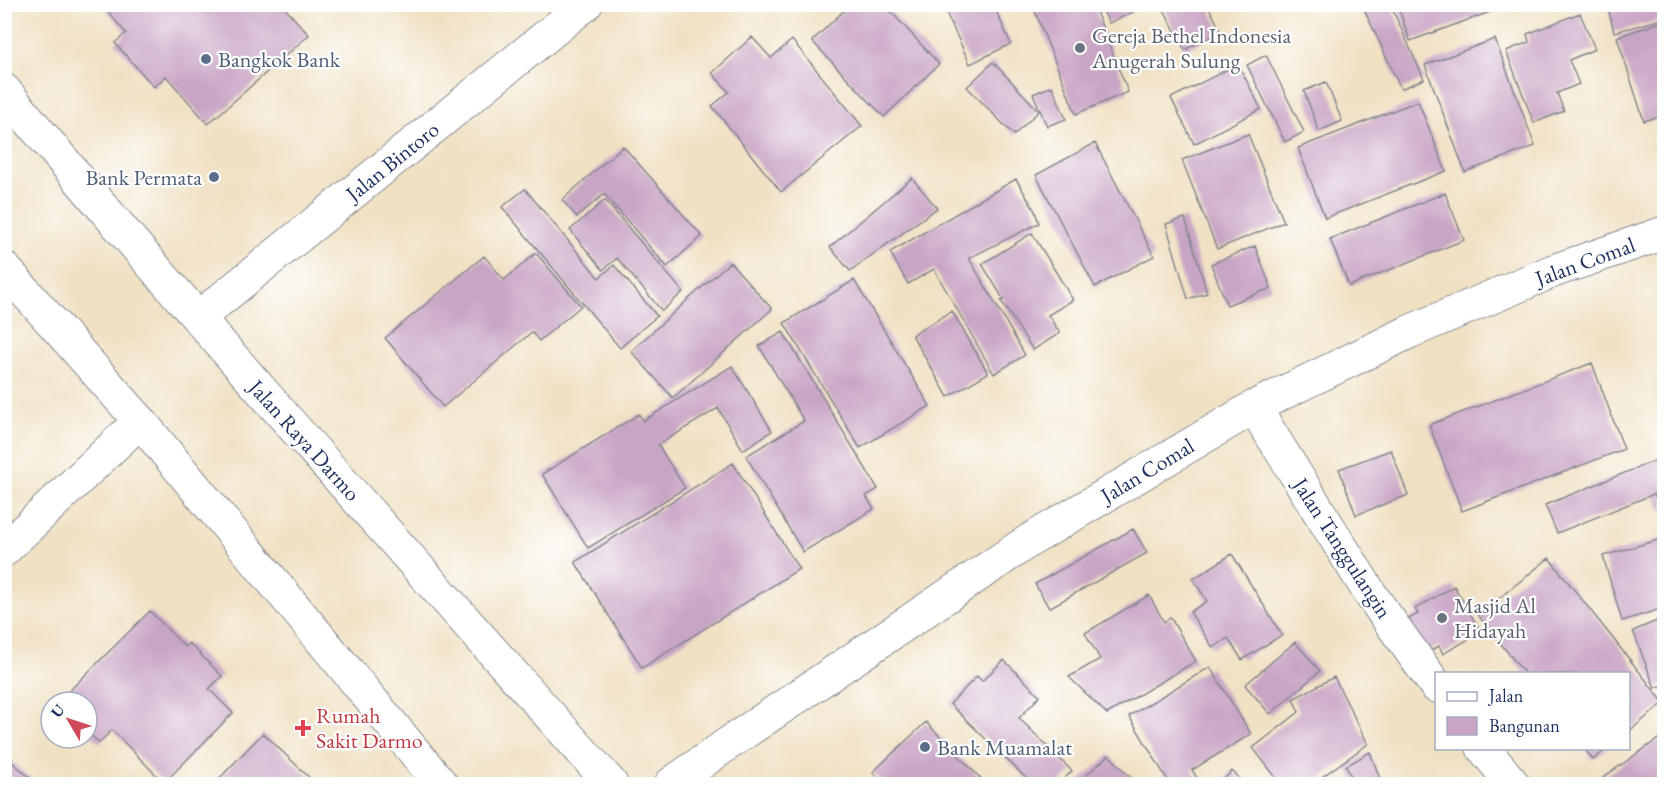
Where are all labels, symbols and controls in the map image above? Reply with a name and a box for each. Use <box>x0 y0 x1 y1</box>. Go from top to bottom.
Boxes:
place label: Gereja Bethel Indonesia Anugerah Sulung <box>1091 21 1291 75</box>
marker: Gereja Bethel Indonesia Anugerah Sulung <box>1073 41 1087 55</box>
place label: Bangkok Bank <box>218 45 341 74</box>
marker: Bangkok Bank <box>199 52 213 66</box>
street label: Jalan Bintoro <box>338 115 445 209</box>
place label: Bank Permata <box>85 163 202 192</box>
marker: Bank Permata <box>207 170 221 184</box>
street label: Jalan Comal <box>1529 230 1639 294</box>
street label: Jalan Raya Darmo <box>241 372 367 507</box>
street label: Jalan Comal <box>1093 431 1199 511</box>
street label: Jalan Tanggulangin <box>1285 471 1399 624</box>
place label: Masjid Al Hidayah <box>1454 591 1536 645</box>
marker: Masjid Al Hidayah <box>1435 611 1449 625</box>
legend <box>1435 672 1630 750</box>
text: Jalan <box>1487 684 1524 707</box>
north arrow <box>39 690 99 750</box>
text: U <box>46 700 70 722</box>
place label: Rumah Sakit Darmo <box>316 701 423 755</box>
text: Bangunan <box>1489 714 1560 737</box>
marker: Rumah Sakit Darmo <box>294 719 312 737</box>
place label: Bank Muamalat <box>937 733 1072 762</box>
marker: Bank Muamalat <box>918 740 932 754</box>

